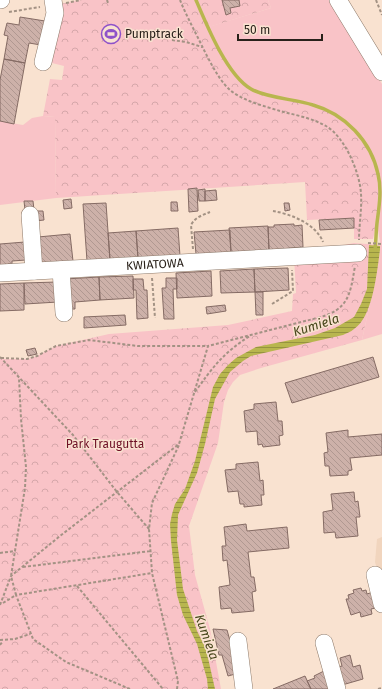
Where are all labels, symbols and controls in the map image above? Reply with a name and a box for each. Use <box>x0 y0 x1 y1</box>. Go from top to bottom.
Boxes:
scale bar <box>238 16 322 42</box>
sports icon: Pumptrack <box>100 23 122 45</box>
text: 50 m <box>244 23 270 37</box>
place label: Pumptrack <box>125 27 184 41</box>
street label: KWIATOWA <box>126 256 184 273</box>
water label: Kumiela <box>291 311 341 339</box>
park label: Park Traugutta <box>66 437 144 451</box>
water label: Kumiela <box>192 612 222 662</box>

